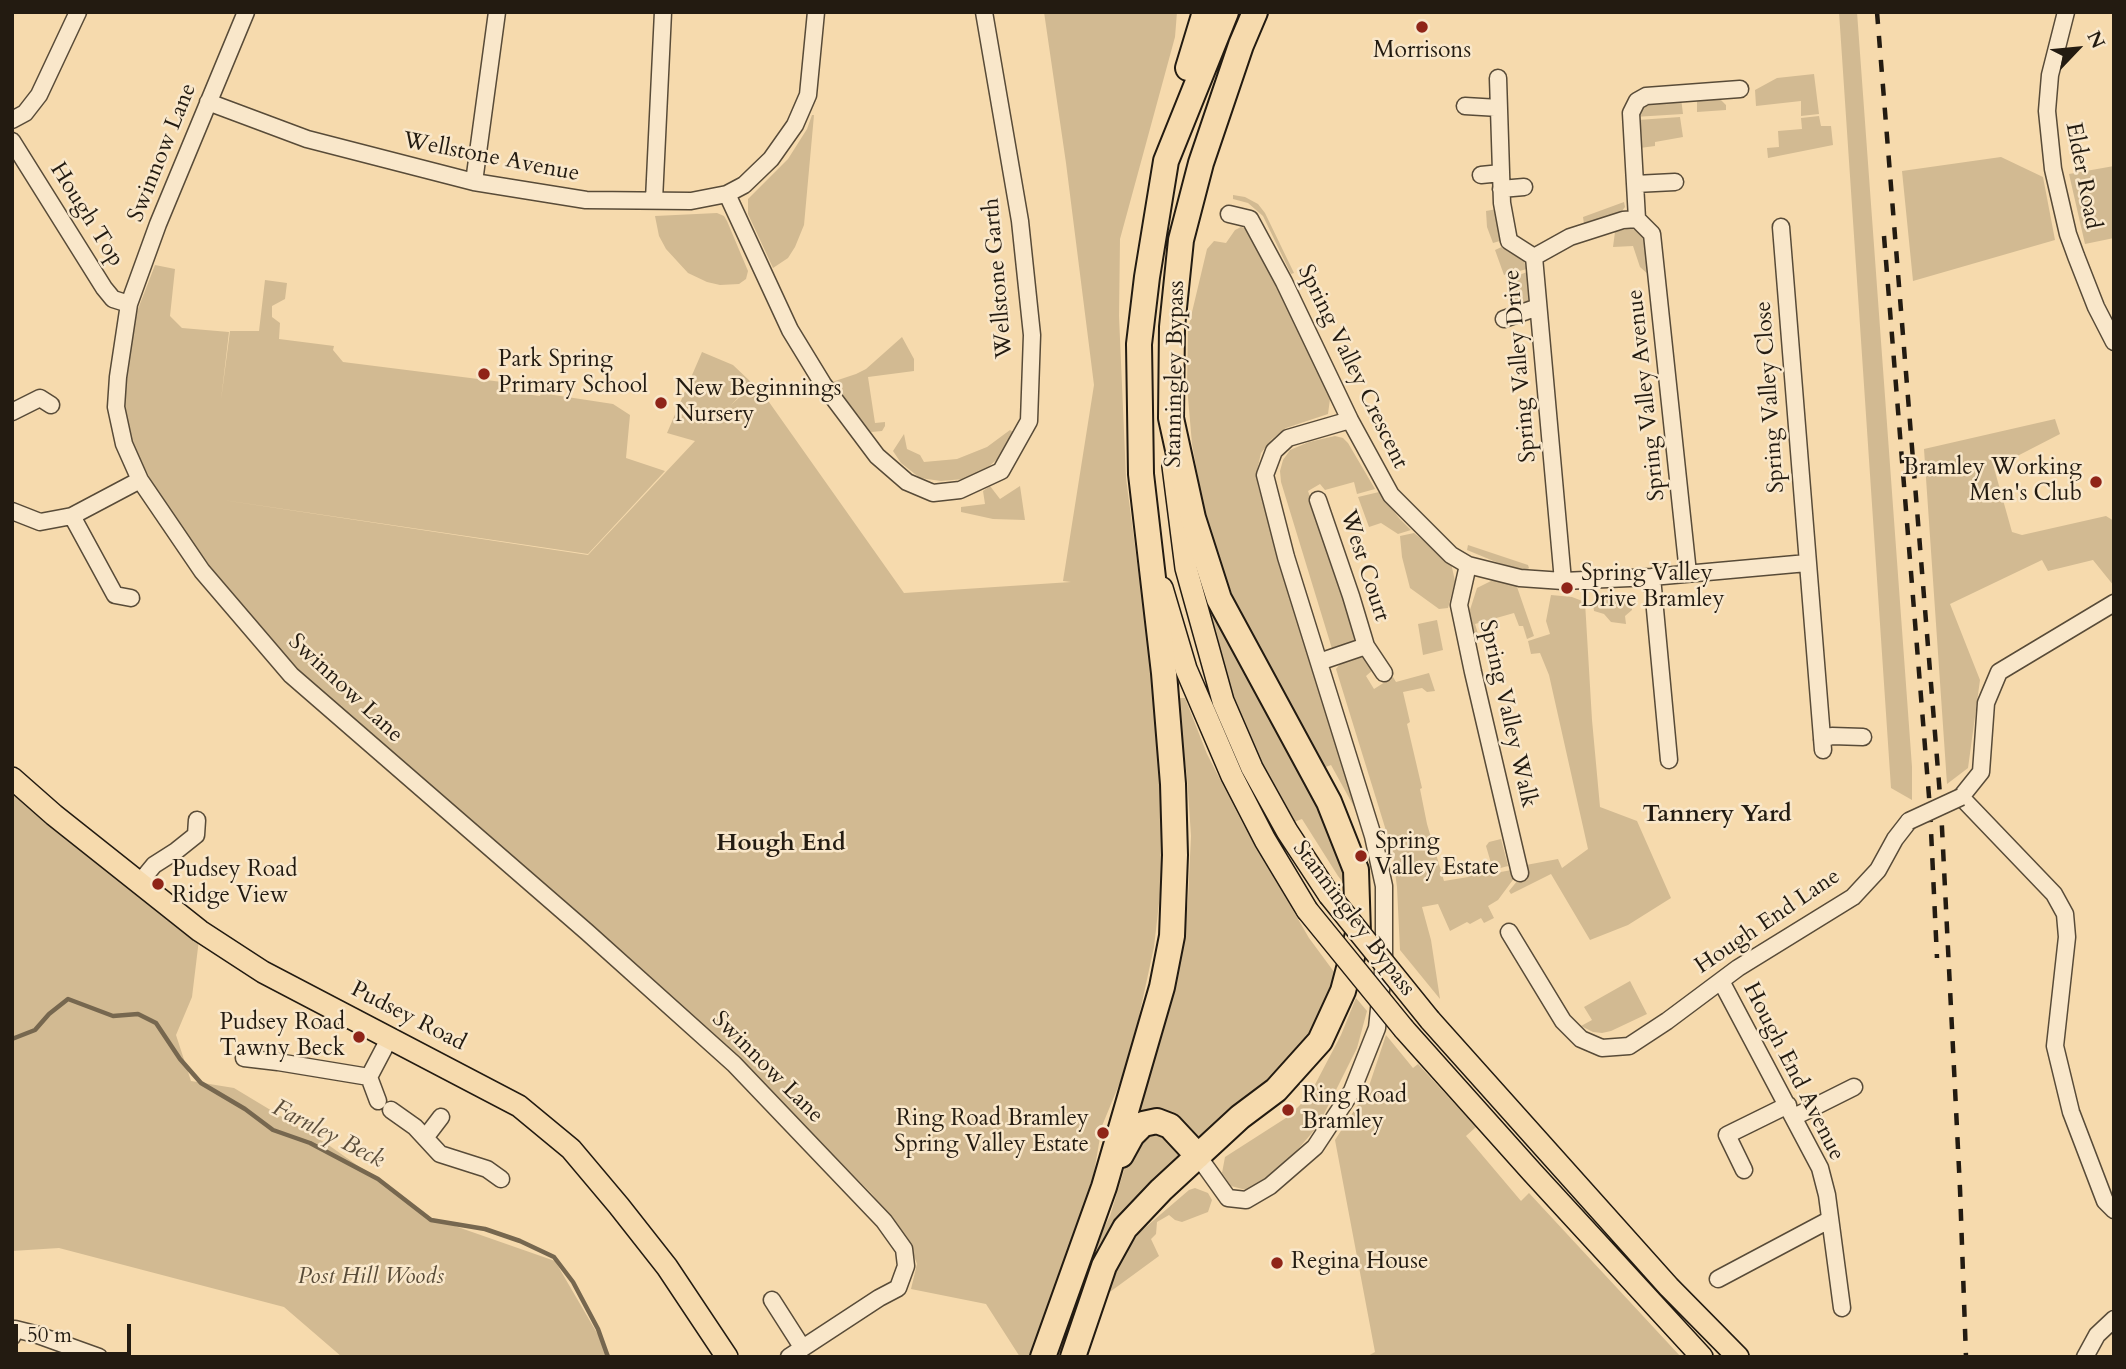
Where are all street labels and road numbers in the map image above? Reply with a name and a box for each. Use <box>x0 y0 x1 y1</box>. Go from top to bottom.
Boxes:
street label: Swinnow Lane <box>123 80 203 226</box>
street label: Elder Road <box>2058 120 2106 232</box>
street label: Wellstone Avenue <box>400 127 582 189</box>
street label: Hough Top <box>43 158 129 272</box>
street label: Wellstone Garth <box>978 197 1020 359</box>
street label: Spring Valley Crescent <box>1291 261 1413 473</box>
street label: Spring Valley Drive <box>1499 268 1543 464</box>
street label: Stanningley Bypass <box>1161 280 1191 468</box>
street label: Spring Valley Avenue <box>1622 288 1672 502</box>
street label: Spring Valley Close <box>1751 300 1791 494</box>
street label: West Court <box>1333 507 1395 625</box>
street label: Spring Valley Walk <box>1472 618 1542 810</box>
street label: Swinnow Lane <box>282 629 408 749</box>
street label: Stanningley Bypass <box>1286 836 1420 1002</box>
street label: Hough End Lane <box>1690 863 1846 981</box>
street label: Pudsey Road <box>346 976 470 1058</box>
street label: Hough End Avenue <box>1736 978 1850 1166</box>
street label: Swinnow Lane <box>705 1006 829 1130</box>

